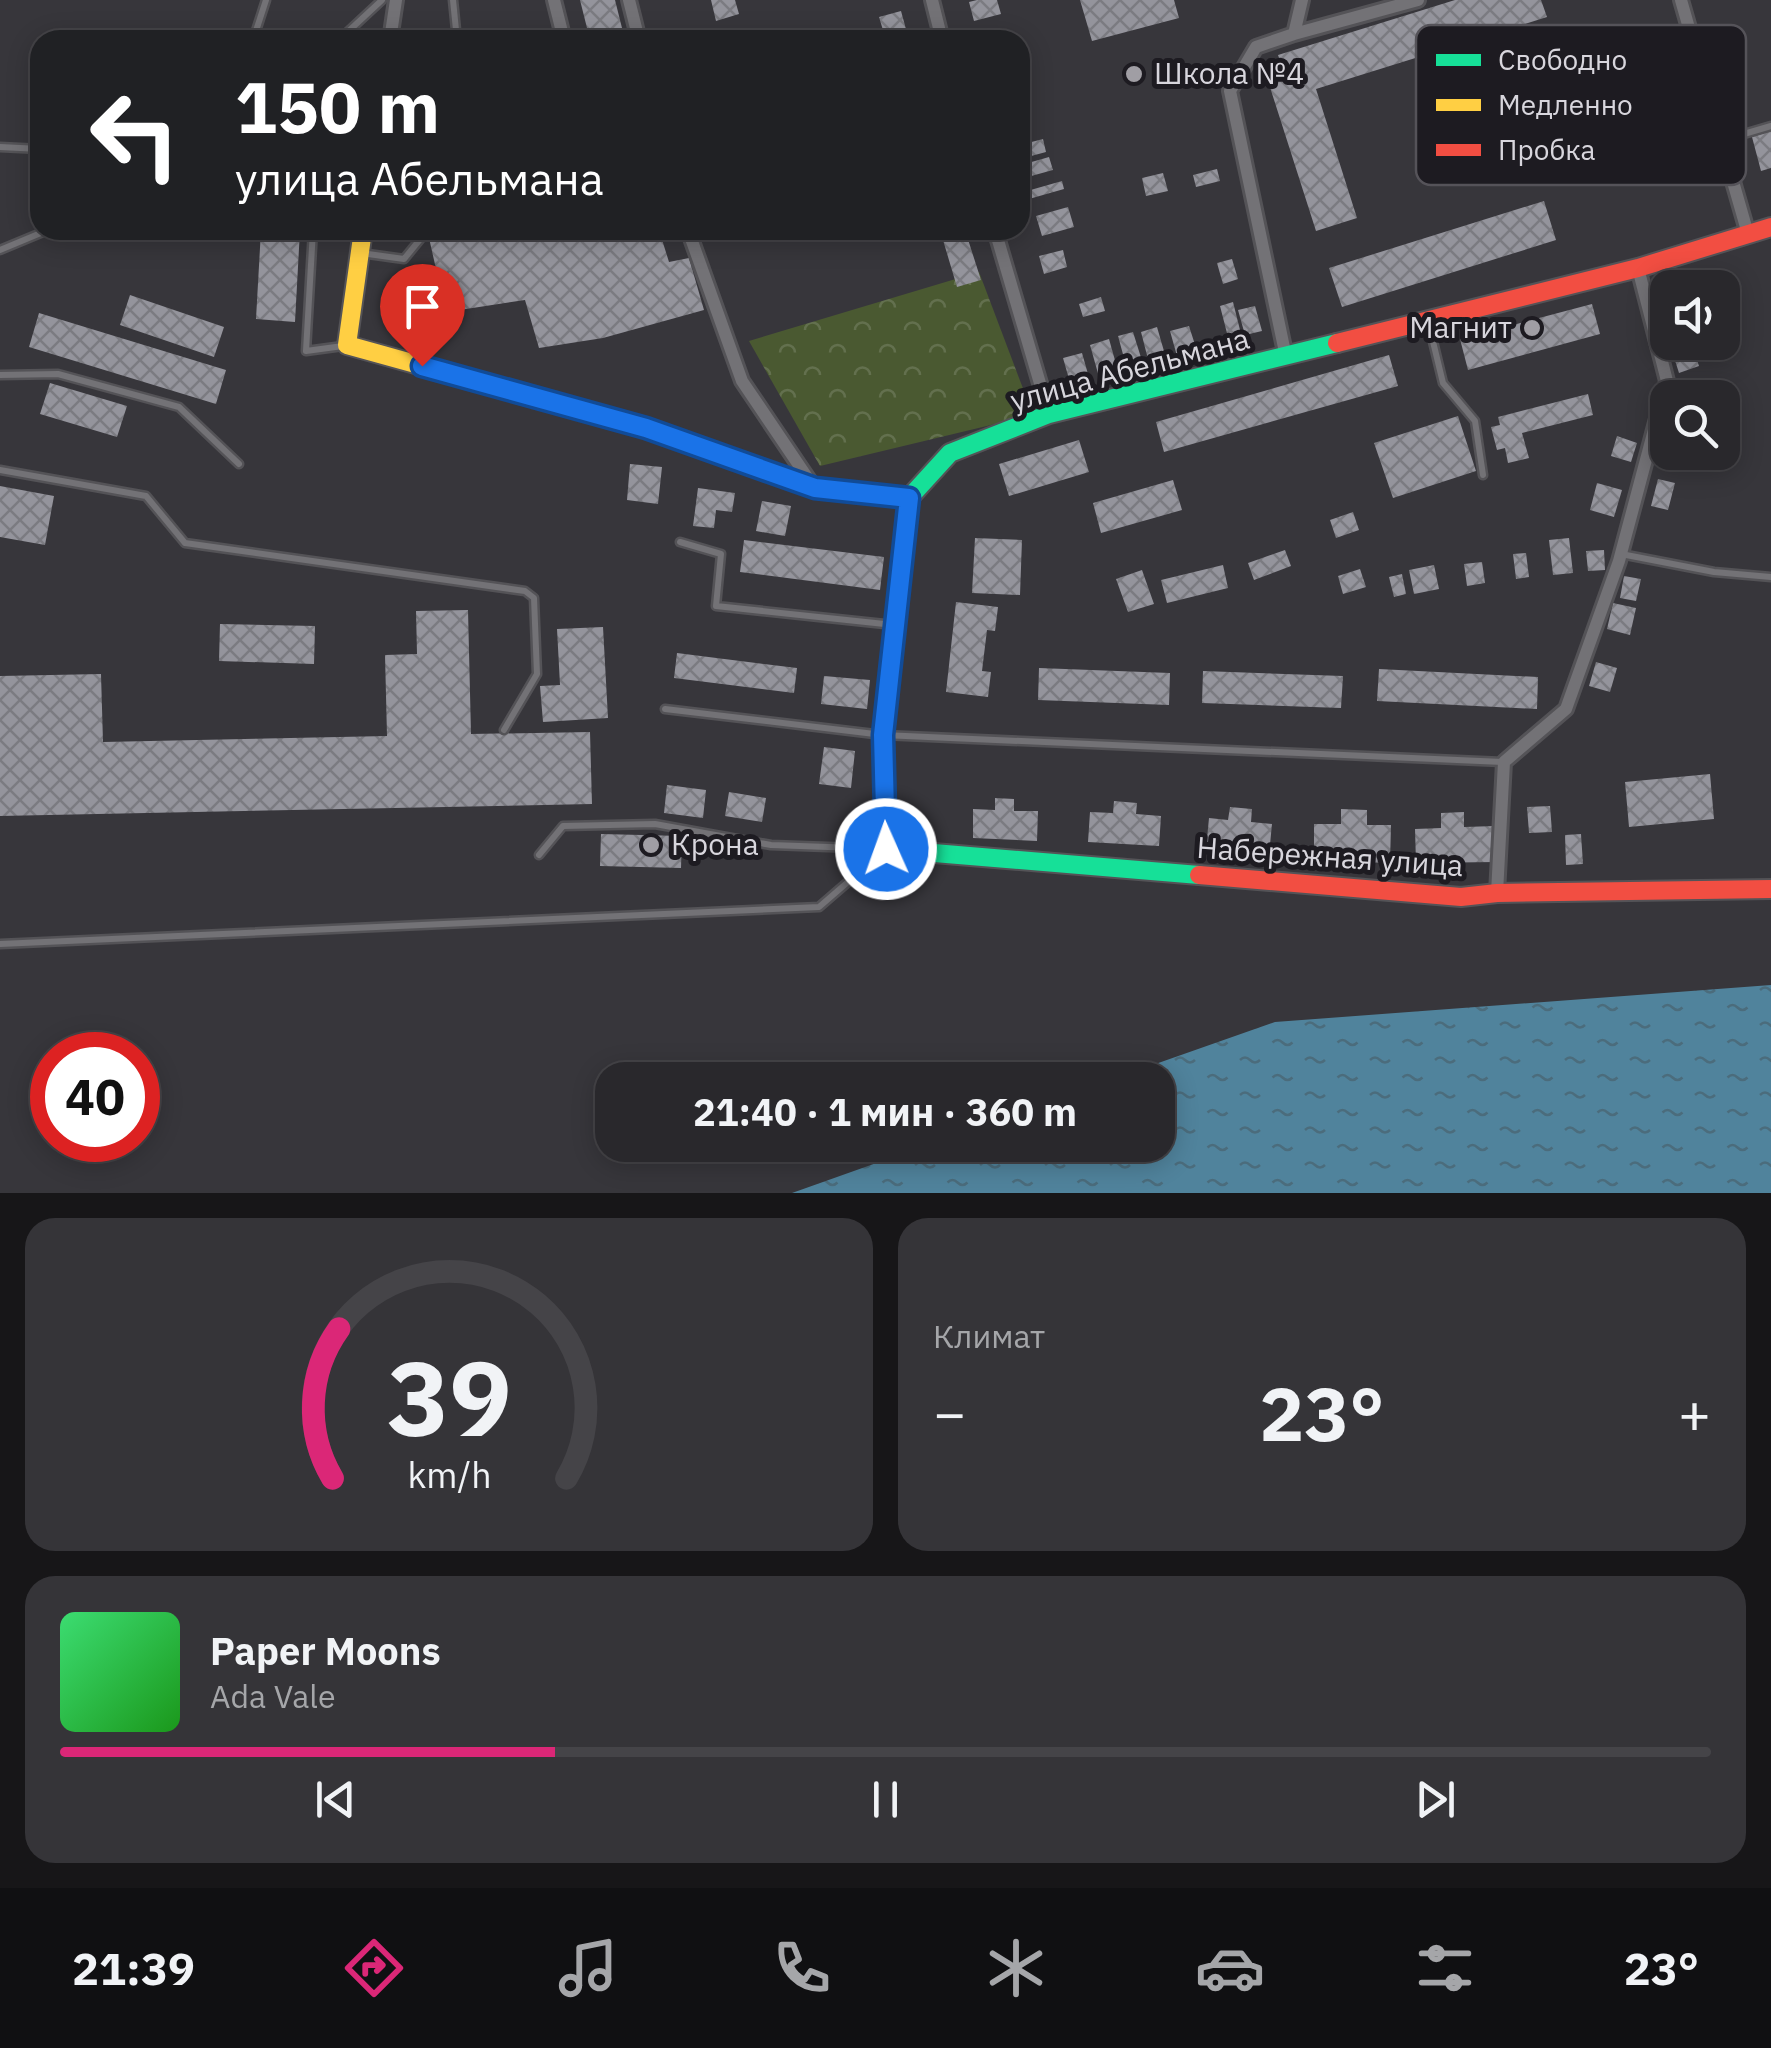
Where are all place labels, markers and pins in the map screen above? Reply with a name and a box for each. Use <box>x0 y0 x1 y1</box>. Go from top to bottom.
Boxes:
place label: Школа №4 <box>1154 53 1304 92</box>
marker: Школа №4 <box>1123 63 1145 85</box>
pin <box>380 264 465 367</box>
place label: Магнит <box>1409 307 1512 346</box>
marker: Магнит <box>1521 317 1543 339</box>
place label: Крона <box>671 824 759 863</box>
marker: Крона <box>640 834 662 856</box>

